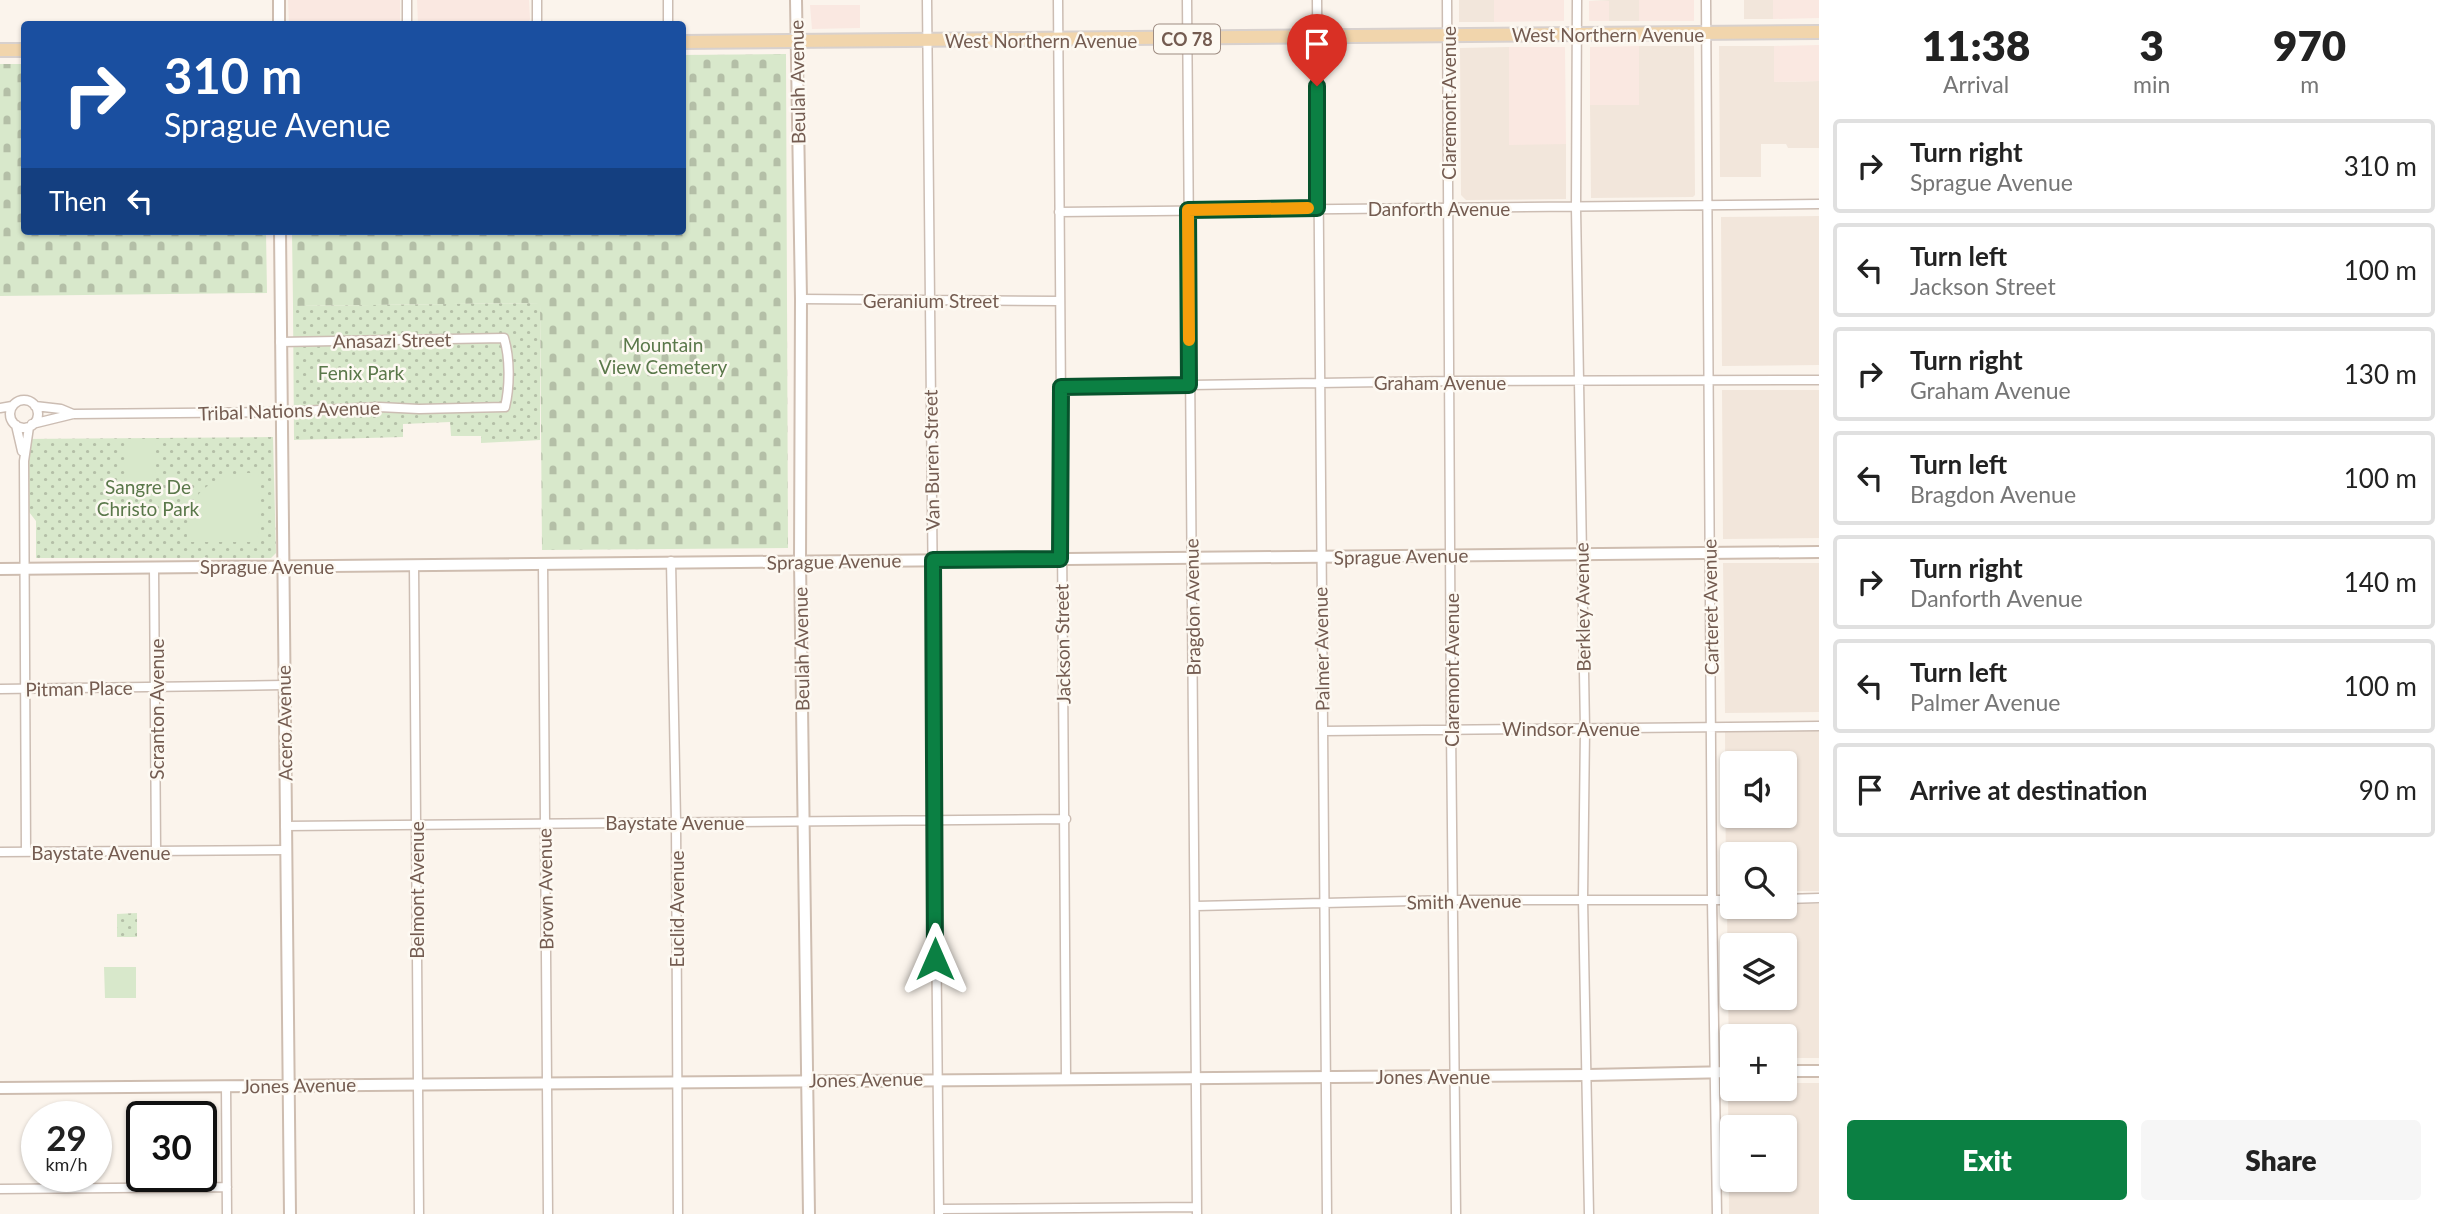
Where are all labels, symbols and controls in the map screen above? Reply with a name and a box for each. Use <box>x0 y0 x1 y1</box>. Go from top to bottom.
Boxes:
pin <box>1287 14 1347 86</box>
street label: Beulah Avenue <box>784 20 810 144</box>
text: 11:38 <box>1922 20 2030 70</box>
text: 3 <box>2140 20 2164 70</box>
text: 970 <box>2273 20 2346 70</box>
street label: West Northern Avenue <box>1512 23 1704 46</box>
road number: CO 78 <box>1154 24 1220 54</box>
icon: arrive <box>1298 25 1336 63</box>
street label: Claremont Avenue <box>1437 26 1460 180</box>
street label: West Northern Avenue <box>945 29 1137 52</box>
text: 310 m <box>164 46 302 104</box>
icon: right <box>49 49 140 140</box>
text: Arrival <box>1943 70 2009 98</box>
text: min <box>2133 70 2170 98</box>
text: m <box>2300 70 2319 98</box>
text: Sprague Avenue <box>164 105 391 144</box>
text: Turn right <box>1910 136 2023 168</box>
icon: right <box>1851 147 1889 185</box>
text: 310 m <box>2344 150 2417 182</box>
text: Sprague Avenue <box>1910 168 2073 196</box>
icon: left <box>121 182 159 220</box>
text: Then <box>49 185 107 217</box>
street label: Danforth Avenue <box>1368 197 1510 220</box>
text: Turn left <box>1910 240 2007 272</box>
icon: left <box>1851 251 1889 289</box>
text: 100 m <box>2344 254 2417 286</box>
text: Jackson Street <box>1910 272 2056 300</box>
street label: Geranium Street <box>863 289 999 312</box>
street label: Anasazi Street <box>333 327 452 353</box>
park label: Mountain View Cemetery <box>599 333 727 378</box>
text: Turn right <box>1910 344 2023 376</box>
icon: right <box>1851 355 1889 393</box>
text: 130 m <box>2344 358 2417 390</box>
park label: Fenix Park <box>318 361 405 384</box>
street label: Graham Avenue <box>1374 371 1506 394</box>
text: Graham Avenue <box>1910 376 2071 404</box>
street label: Van Buren Street <box>918 389 944 531</box>
street label: Tribal Nations Avenue <box>198 395 380 425</box>
text: Turn left <box>1910 448 2007 480</box>
icon: left <box>1851 459 1889 497</box>
text: 100 m <box>2344 462 2417 494</box>
park label: Sangre De Christo Park <box>97 475 200 520</box>
text: Bragdon Avenue <box>1910 480 2076 508</box>
street label: Bragdon Avenue <box>1179 538 1205 676</box>
street label: Carteret Avenue <box>1697 539 1723 675</box>
street label: Berkley Avenue <box>1569 542 1595 672</box>
street label: Sprague Avenue <box>1334 543 1468 569</box>
street label: Sprague Avenue <box>767 548 901 574</box>
text: Turn right <box>1910 552 2023 584</box>
street label: Sprague Avenue <box>200 555 334 578</box>
icon: right <box>1851 563 1889 601</box>
text: 140 m <box>2344 566 2417 598</box>
street label: Jackson Street <box>1049 583 1075 704</box>
text: Danforth Avenue <box>1910 584 2083 612</box>
street label: Beulah Avenue <box>788 587 814 711</box>
street label: Palmer Avenue <box>1308 587 1334 711</box>
street label: Claremont Avenue <box>1440 593 1463 747</box>
street label: Scranton Avenue <box>145 638 168 780</box>
text: Turn left <box>1910 656 2007 688</box>
street label: Acero Avenue <box>271 665 297 781</box>
icon: left <box>1851 667 1889 705</box>
text: 100 m <box>2344 670 2417 702</box>
street label: Pitman Place <box>25 676 133 700</box>
text: Palmer Avenue <box>1910 688 2061 716</box>
street label: Windsor Avenue <box>1502 717 1640 740</box>
map controls <box>1720 751 1797 1192</box>
button: sound <box>1720 751 1797 828</box>
icon: arrive <box>1851 771 1889 809</box>
text: Arrive at destination <box>1910 774 2147 806</box>
text: 90 m <box>2359 774 2417 806</box>
street label: Baystate Avenue <box>605 811 745 834</box>
street label: Belmont Avenue <box>405 821 428 959</box>
street label: Brown Avenue <box>532 828 558 950</box>
street label: Baystate Avenue <box>31 841 171 864</box>
button: search <box>1720 842 1797 919</box>
street label: Euclid Avenue <box>665 850 688 968</box>
street label: Smith Avenue <box>1406 888 1522 914</box>
position arrow <box>898 922 972 996</box>
button: layers <box>1720 933 1797 1010</box>
button: + <box>1720 1024 1797 1101</box>
street label: Jones Avenue <box>1376 1065 1490 1088</box>
street label: Jones Avenue <box>809 1067 923 1091</box>
street label: Jones Avenue <box>242 1073 356 1097</box>
speed limit sign: 30 <box>126 1101 217 1192</box>
button: − <box>1720 1115 1797 1192</box>
text: 29 <box>46 1116 87 1158</box>
button: Exit <box>1847 1120 2127 1200</box>
button: Share <box>2141 1120 2421 1200</box>
text: km/h <box>45 1153 88 1175</box>

